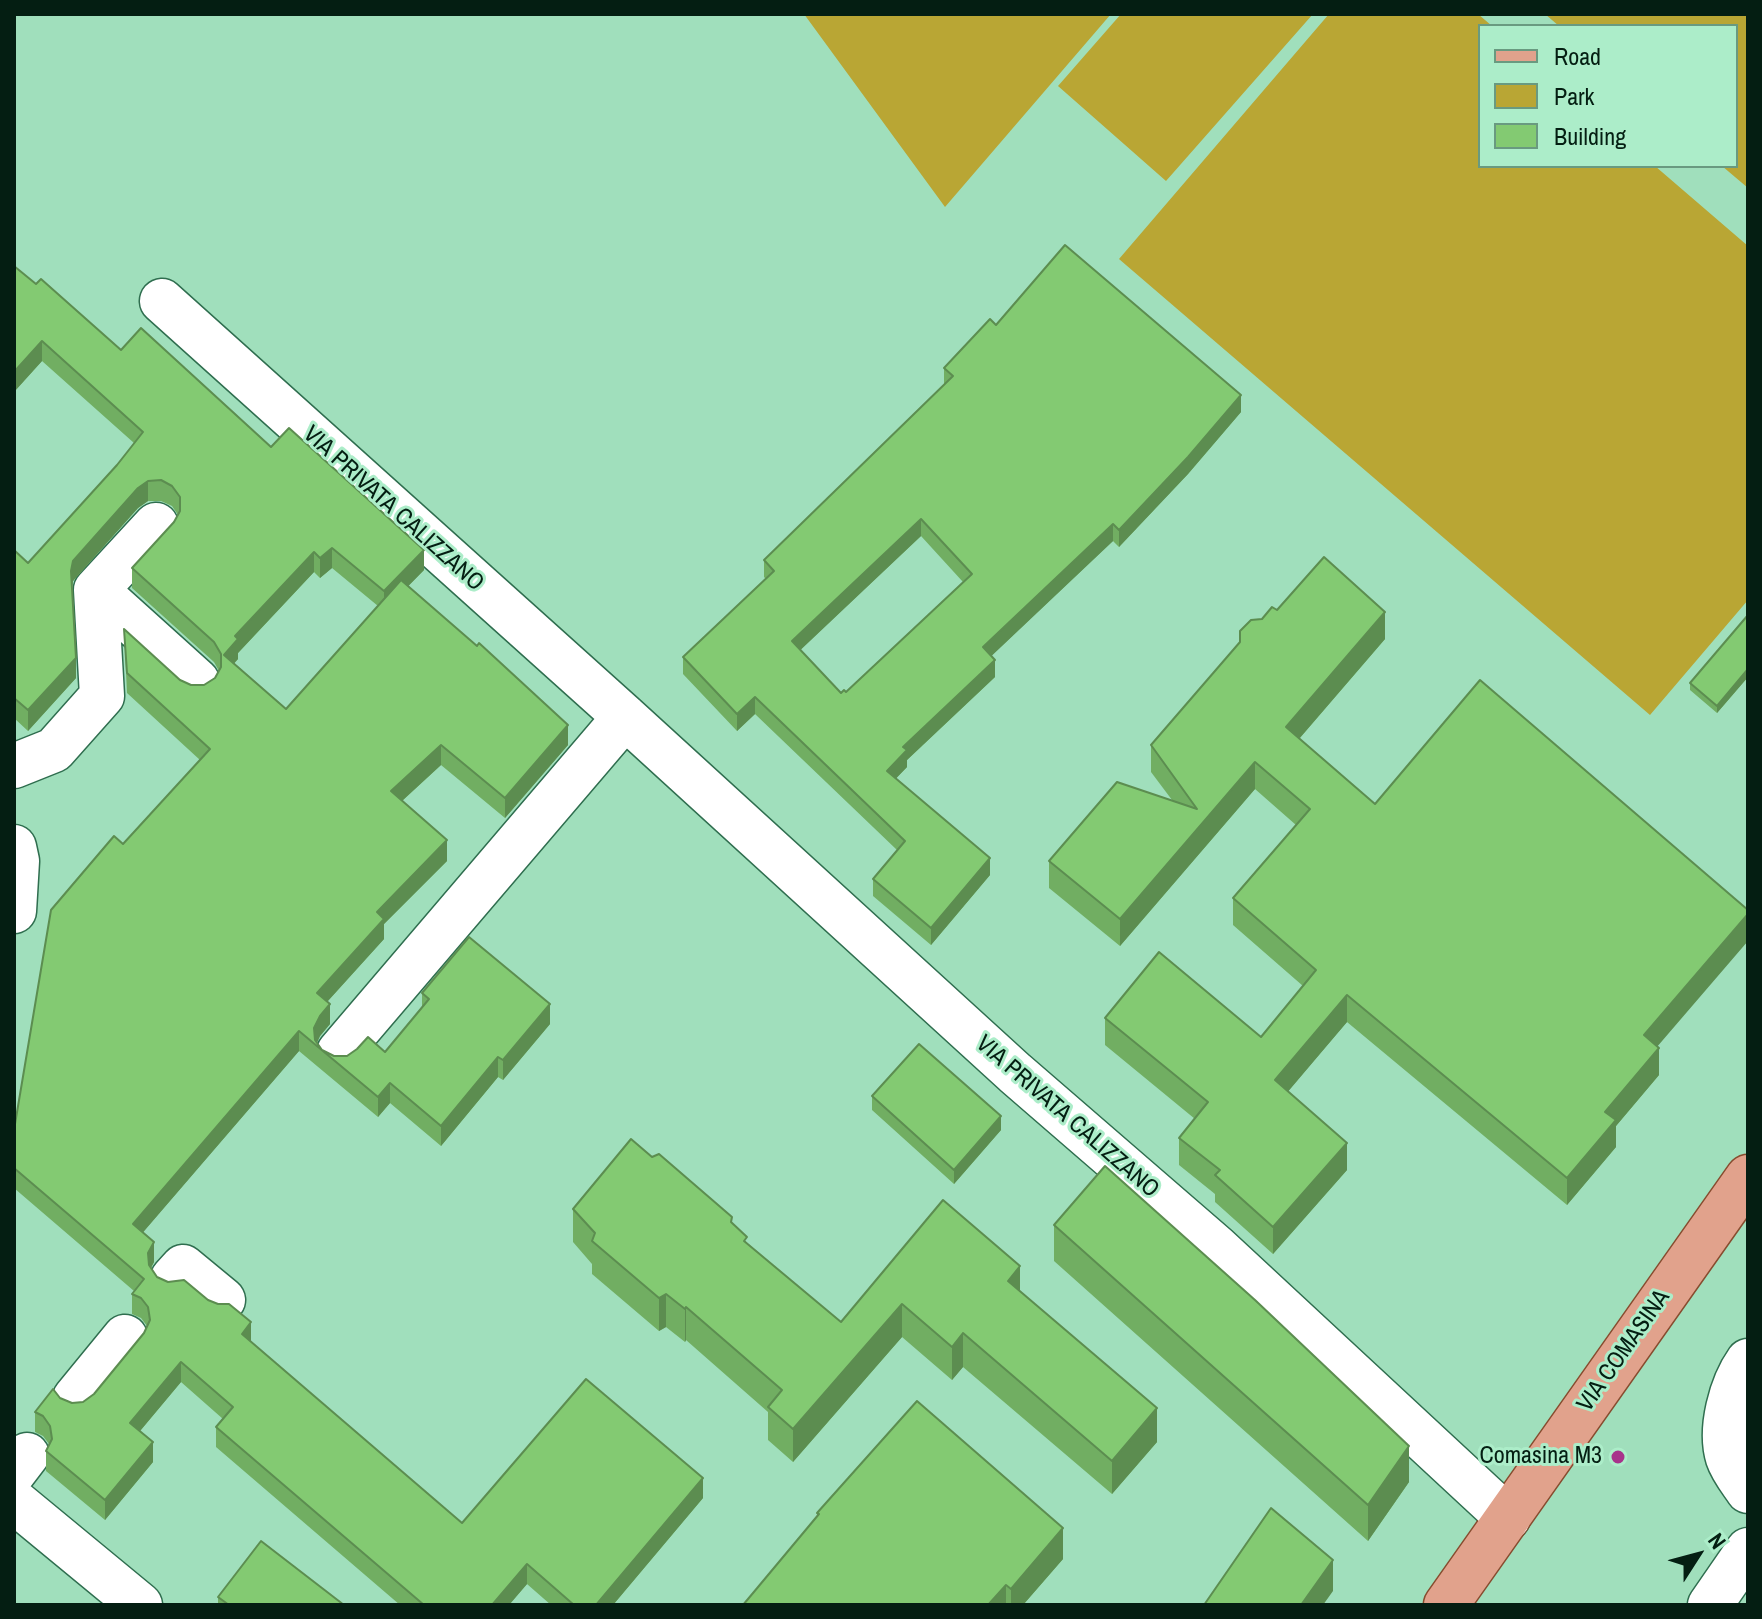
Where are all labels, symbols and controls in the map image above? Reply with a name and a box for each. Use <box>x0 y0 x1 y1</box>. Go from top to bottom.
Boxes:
legend <box>1478 24 1738 168</box>
text: Road <box>1554 40 1601 72</box>
text: Park <box>1554 80 1594 112</box>
text: Building <box>1554 120 1626 152</box>
street label: VIA PRIVATA CALIZZANO <box>297 420 489 598</box>
street label: VIA PRIVATA CALIZZANO <box>970 1030 1164 1204</box>
street label: VIA COMASINA <box>1571 1285 1677 1417</box>
place label: Comasina M3 <box>1480 1443 1602 1471</box>
marker: Comasina M3 <box>1609 1448 1627 1466</box>
north arrow <box>1658 1515 1738 1595</box>
text: N <box>1701 1527 1733 1555</box>

